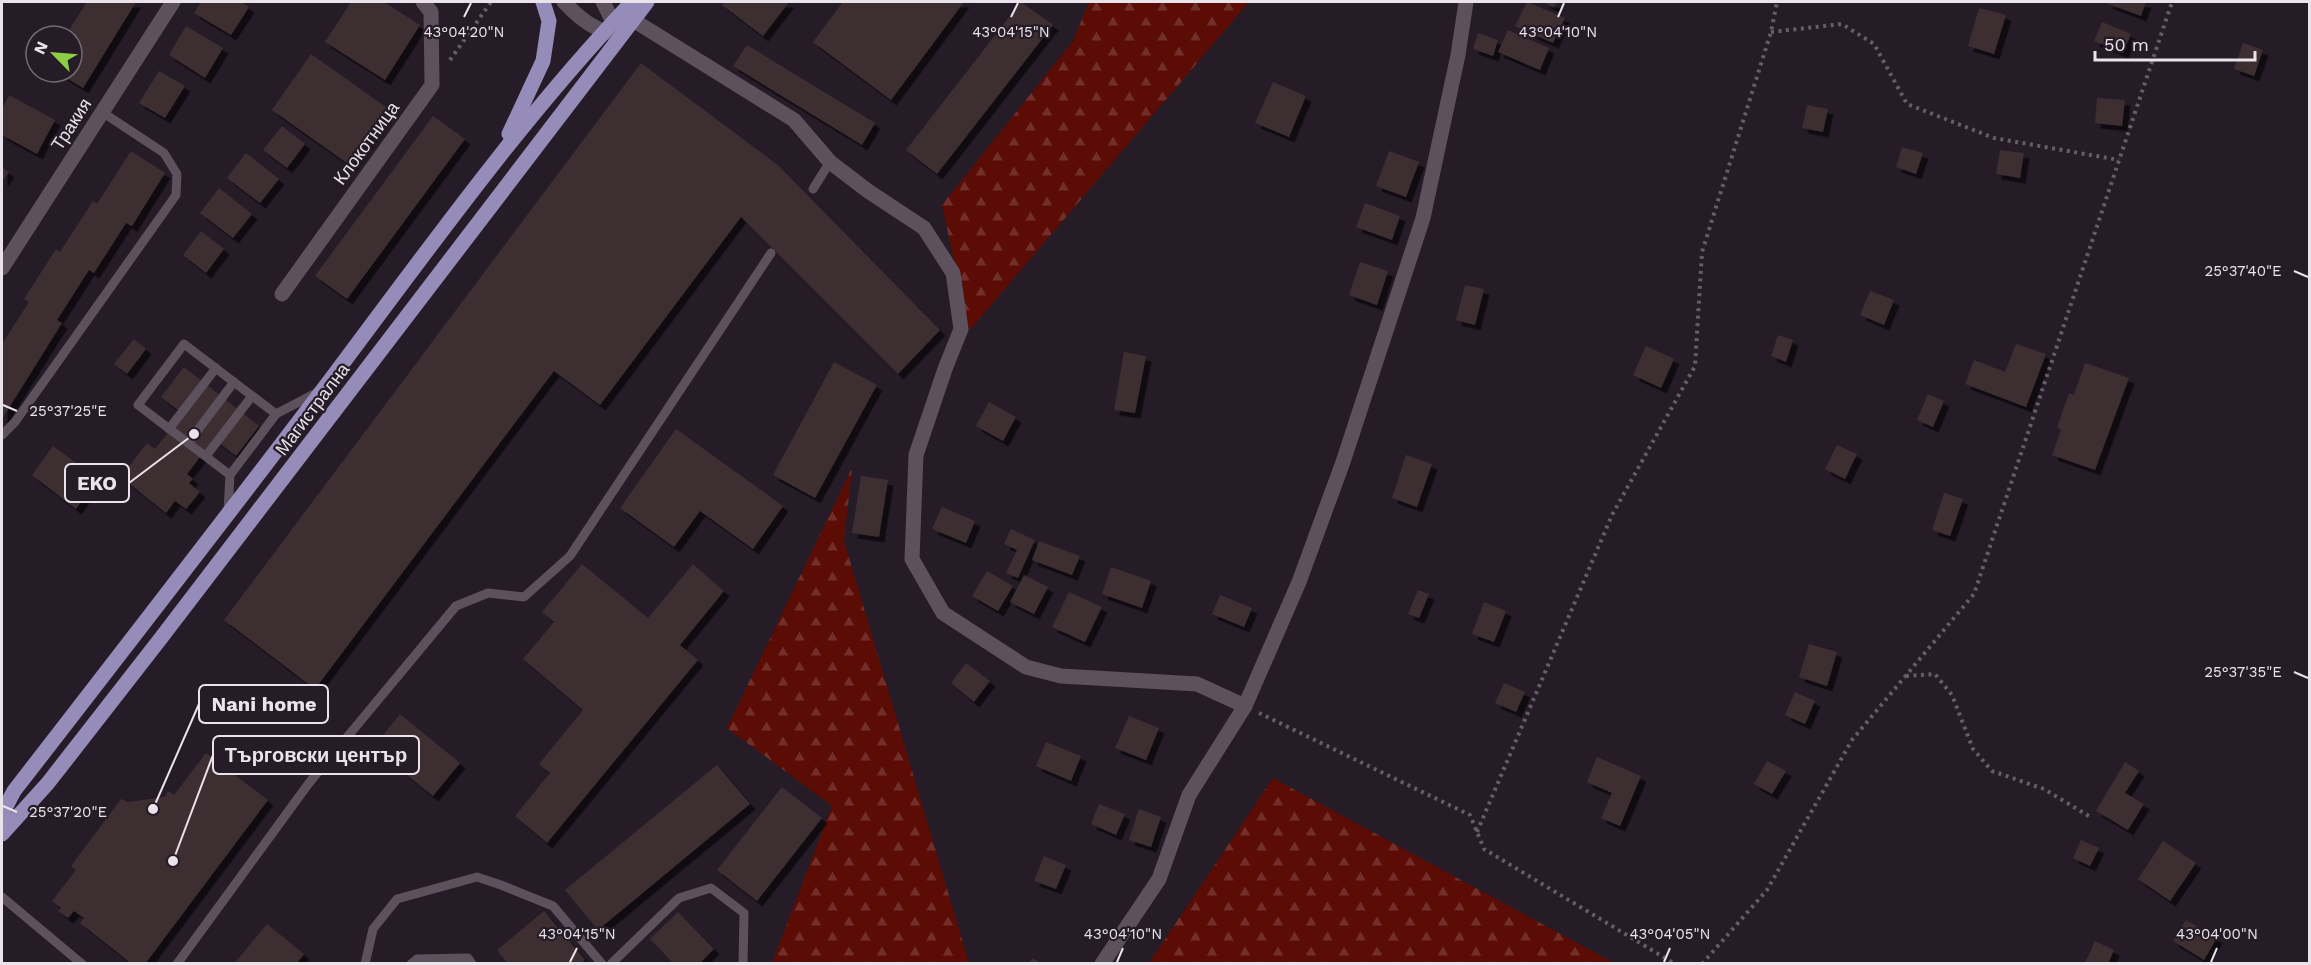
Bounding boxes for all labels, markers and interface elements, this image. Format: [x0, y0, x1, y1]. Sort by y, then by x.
text: 43°04'20"N [423, 23, 505, 41]
text: 43°04'15"N [972, 23, 1050, 41]
text: 43°04'10"N [1519, 23, 1597, 41]
north arrow [24, 24, 84, 84]
scale bar [2095, 24, 2256, 62]
text: 50 m [2104, 34, 2149, 55]
text: N [30, 38, 52, 57]
street label: Тракия [46, 94, 96, 154]
street label: Клокотница [329, 97, 404, 189]
text: 25°37'40"E [2204, 262, 2282, 280]
street label: Магистрална [271, 358, 354, 459]
text: 25°37'25"E [29, 402, 107, 420]
callout: EKO [65, 464, 129, 502]
text: EKO [77, 471, 117, 495]
text: 25°37'35"E [2204, 663, 2282, 681]
callout: Nani home [199, 685, 328, 723]
text: Nani home [211, 692, 317, 716]
callout: Търговски център [213, 736, 419, 774]
text: Търговски център [225, 743, 407, 767]
text: 25°37'20"E [29, 803, 107, 821]
text: 43°04'15"N [538, 925, 616, 943]
text: 43°04'10"N [1084, 925, 1162, 943]
text: 43°04'05"N [1629, 925, 1711, 943]
text: 43°04'00"N [2176, 925, 2258, 943]

